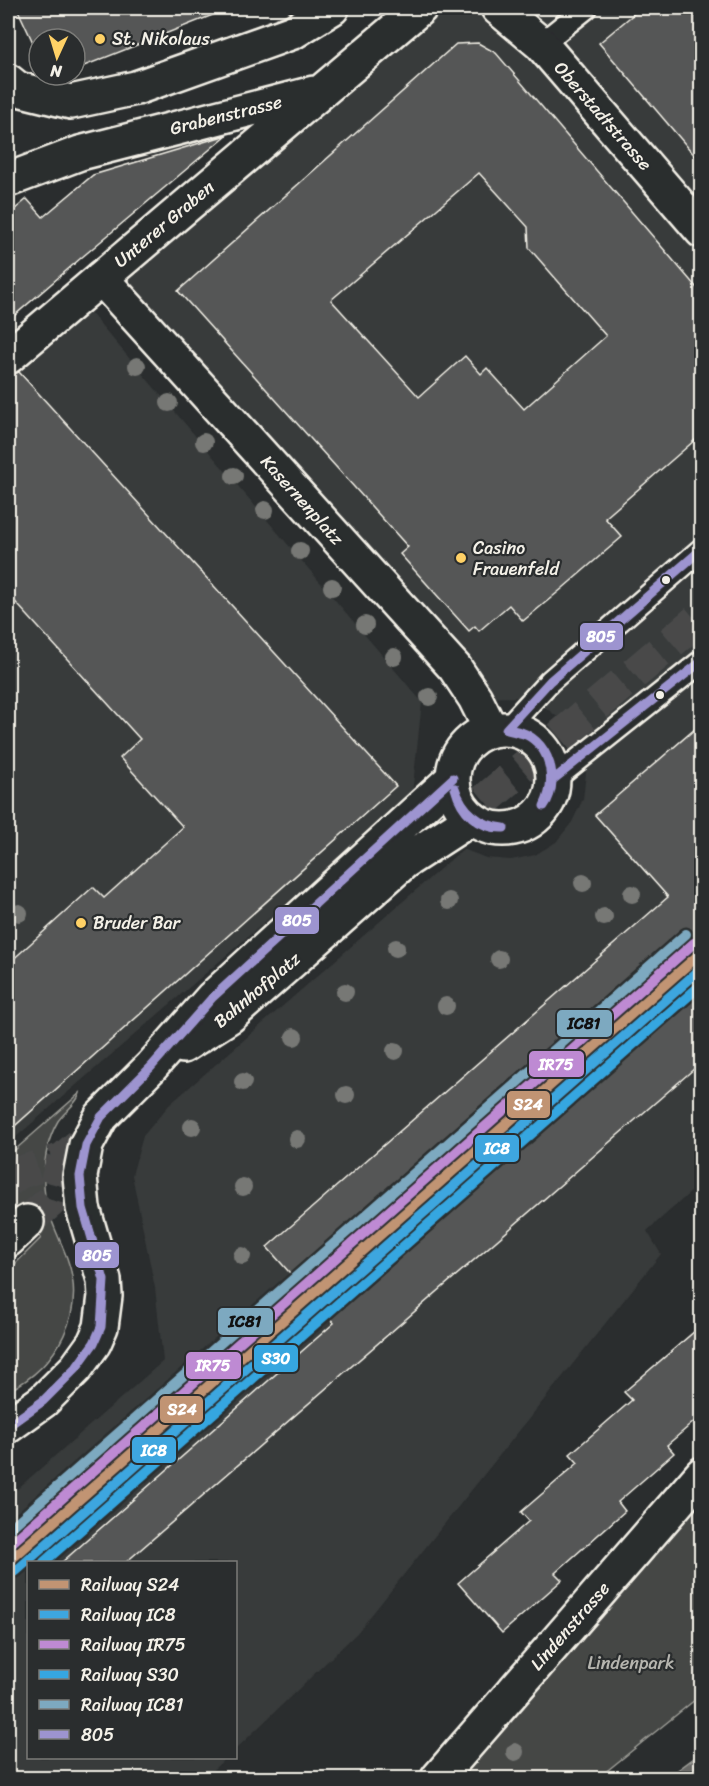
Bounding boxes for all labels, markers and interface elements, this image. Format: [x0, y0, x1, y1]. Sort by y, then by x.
place label: St. Nikolaus [112, 23, 210, 55]
north arrow [27, 27, 87, 87]
marker: St. Nikolaus [93, 32, 107, 46]
street label: Oberstadtstrasse [546, 54, 660, 178]
text: N [49, 57, 64, 86]
street label: Grabenstrasse [167, 86, 285, 144]
street label: Unterer Graben [106, 172, 222, 276]
street label: Kasernenplatz [252, 447, 352, 553]
place label: Casino Frauenfeld [473, 532, 560, 585]
marker: Casino Frauenfeld [454, 551, 468, 565]
unlabelled marker [660, 574, 672, 586]
line badge: 805 [579, 622, 624, 651]
text: 805 [585, 622, 616, 651]
unlabelled marker [654, 689, 666, 701]
line badge: 805 [274, 906, 320, 935]
text: 805 [281, 906, 312, 935]
place label: Bruder Bar [93, 907, 182, 939]
marker: Bruder Bar [74, 916, 88, 930]
street label: Bahnhofplatz [206, 943, 308, 1036]
line badge: IC81 [556, 1009, 613, 1038]
text: IC81 [567, 1009, 601, 1038]
line badge: IR75 [528, 1050, 585, 1078]
text: IR75 [538, 1050, 574, 1079]
line badge: S24 [506, 1090, 551, 1119]
text: S24 [512, 1090, 543, 1119]
line badge: IC8 [474, 1134, 520, 1163]
text: IC8 [483, 1134, 510, 1163]
line badge: 805 [74, 1241, 120, 1269]
text: 805 [81, 1241, 112, 1270]
line badge: IC81 [217, 1307, 274, 1336]
text: IC81 [228, 1307, 262, 1336]
line badge: S30 [253, 1344, 299, 1373]
text: S30 [261, 1344, 290, 1373]
line badge: IR75 [185, 1351, 242, 1380]
text: IR75 [195, 1351, 231, 1380]
line badge: S24 [159, 1395, 204, 1424]
text: S24 [166, 1395, 197, 1424]
line badge: IC8 [131, 1436, 177, 1464]
text: IC8 [140, 1436, 167, 1465]
legend [27, 1561, 237, 1759]
text: Railway S24 [81, 1569, 179, 1601]
street label: Lindenstrasse [522, 1574, 618, 1678]
text: Railway IC8 [81, 1599, 176, 1631]
text: Railway IR75 [81, 1629, 186, 1661]
park label: Lindenpark [588, 1647, 674, 1679]
text: Railway S30 [81, 1659, 179, 1691]
text: Railway IC81 [81, 1689, 184, 1721]
text: 805 [81, 1719, 114, 1751]

